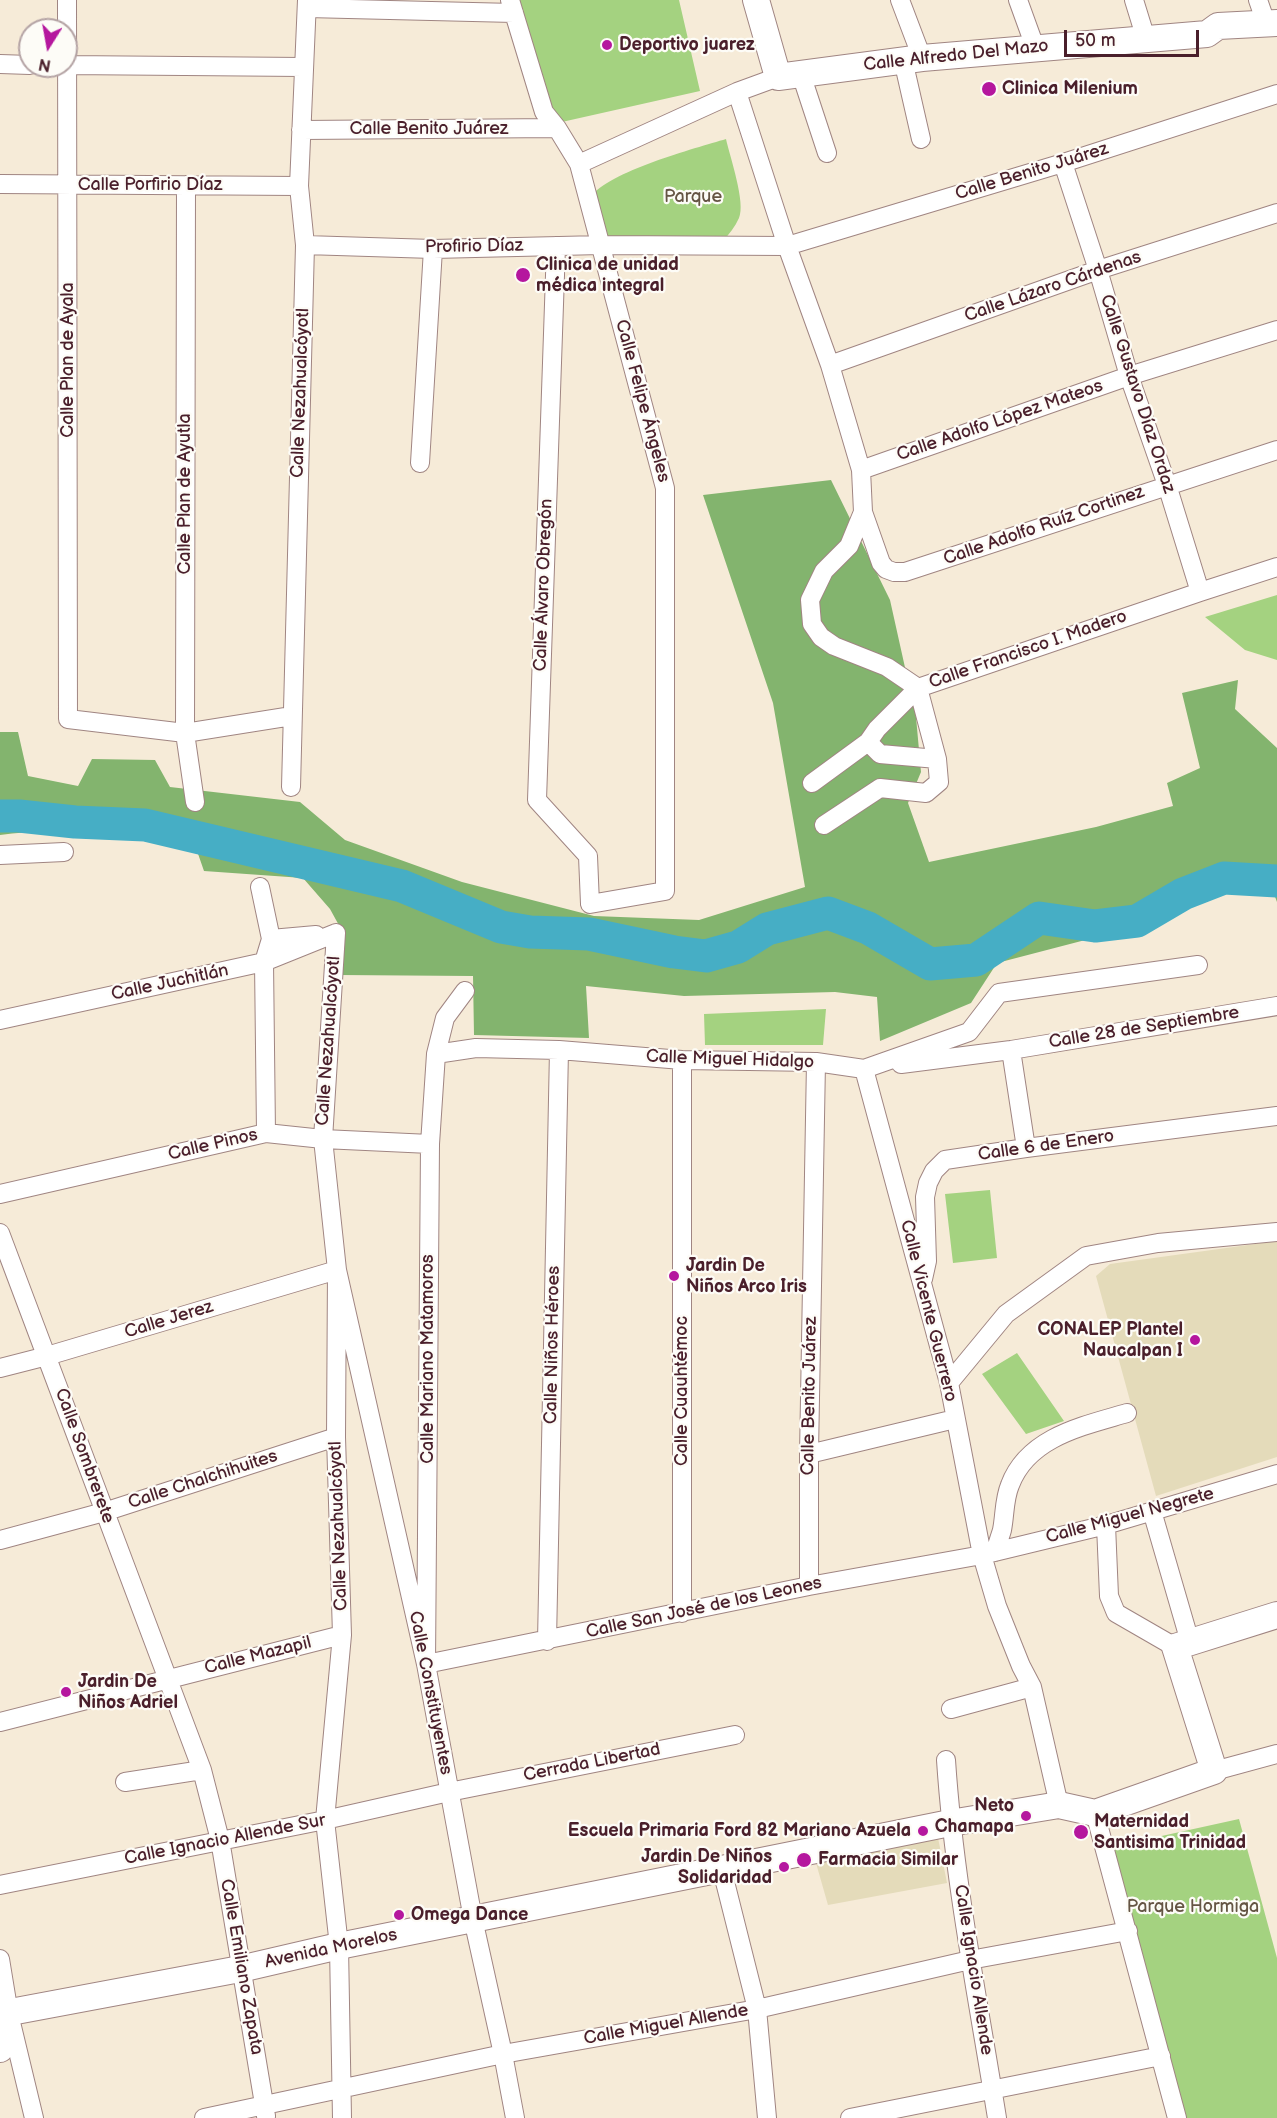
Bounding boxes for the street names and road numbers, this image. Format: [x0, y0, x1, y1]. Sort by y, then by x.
street label: Calle Alfredo Del Mazo [862, 36, 1050, 76]
street label: Calle Benito Juárez [350, 118, 508, 140]
street label: Calle Benito Juárez [953, 138, 1111, 206]
street label: Calle Porfirio Díaz [78, 174, 222, 196]
street label: Profirio Díaz [425, 235, 523, 259]
street label: Calle Lázaro Cárdenas [962, 247, 1144, 327]
street label: Calle Plan de Ayala [57, 282, 79, 438]
street label: Calle Gustavo Díaz Ordaz [1095, 292, 1179, 496]
street label: Calle Nezahualcóyotl [287, 308, 315, 478]
street label: Calle Felipe Ángeles [610, 317, 674, 485]
street label: Calle Adolfo López Mateos [894, 376, 1106, 466]
street label: Calle Plan de Ayutla [174, 413, 196, 575]
street label: Calle Adolfo Ruíz Cortinez [941, 481, 1147, 571]
street label: Calle Álvaro Obregón [530, 498, 558, 672]
street label: Calle Francisco I. Madero [926, 606, 1130, 694]
street label: Calle Nezahualcóyotl [312, 955, 346, 1127]
street label: Calle Juchitlán [109, 960, 231, 1006]
street label: Calle 28 de Septiembre [1047, 1002, 1241, 1054]
street label: Calle Miguel Hidalgo [645, 1046, 815, 1074]
street label: Calle Pinos [166, 1124, 260, 1166]
street label: Calle 6 de Enero [977, 1126, 1115, 1166]
street label: Calle Vicente Guerrero [895, 1218, 961, 1404]
street label: Calle Mariano Matamoros [417, 1254, 439, 1464]
street label: Calle Niños Héroes [541, 1266, 565, 1424]
street label: Calle Jerez [122, 1296, 216, 1344]
street label: Calle Cuauhtémoc [671, 1316, 693, 1466]
street label: Calle Benito Juárez [798, 1316, 822, 1476]
street label: Calle Sombrerete [50, 1386, 118, 1526]
street label: Calle Nezahualcóyotl [325, 1441, 353, 1611]
street label: Calle Chalchihuites [126, 1446, 280, 1514]
street label: Calle Miguel Negrete [1044, 1483, 1216, 1549]
street label: Calle San José de los Leones [584, 1572, 824, 1644]
street label: Calle Constituyentes [404, 1609, 456, 1777]
street label: Calle Mazapil [202, 1632, 314, 1680]
street label: Cerrada Libertad [522, 1739, 662, 1787]
street label: Calle Ignacio Allende Sur [123, 1810, 327, 1870]
street label: Calle Emiliano Zapata [215, 1877, 267, 2057]
street label: Calle Ignacio Allende [949, 1883, 997, 2057]
street label: Avenida Morelos [263, 1924, 399, 1974]
street label: Calle Miguel Allende [582, 2000, 750, 2050]

